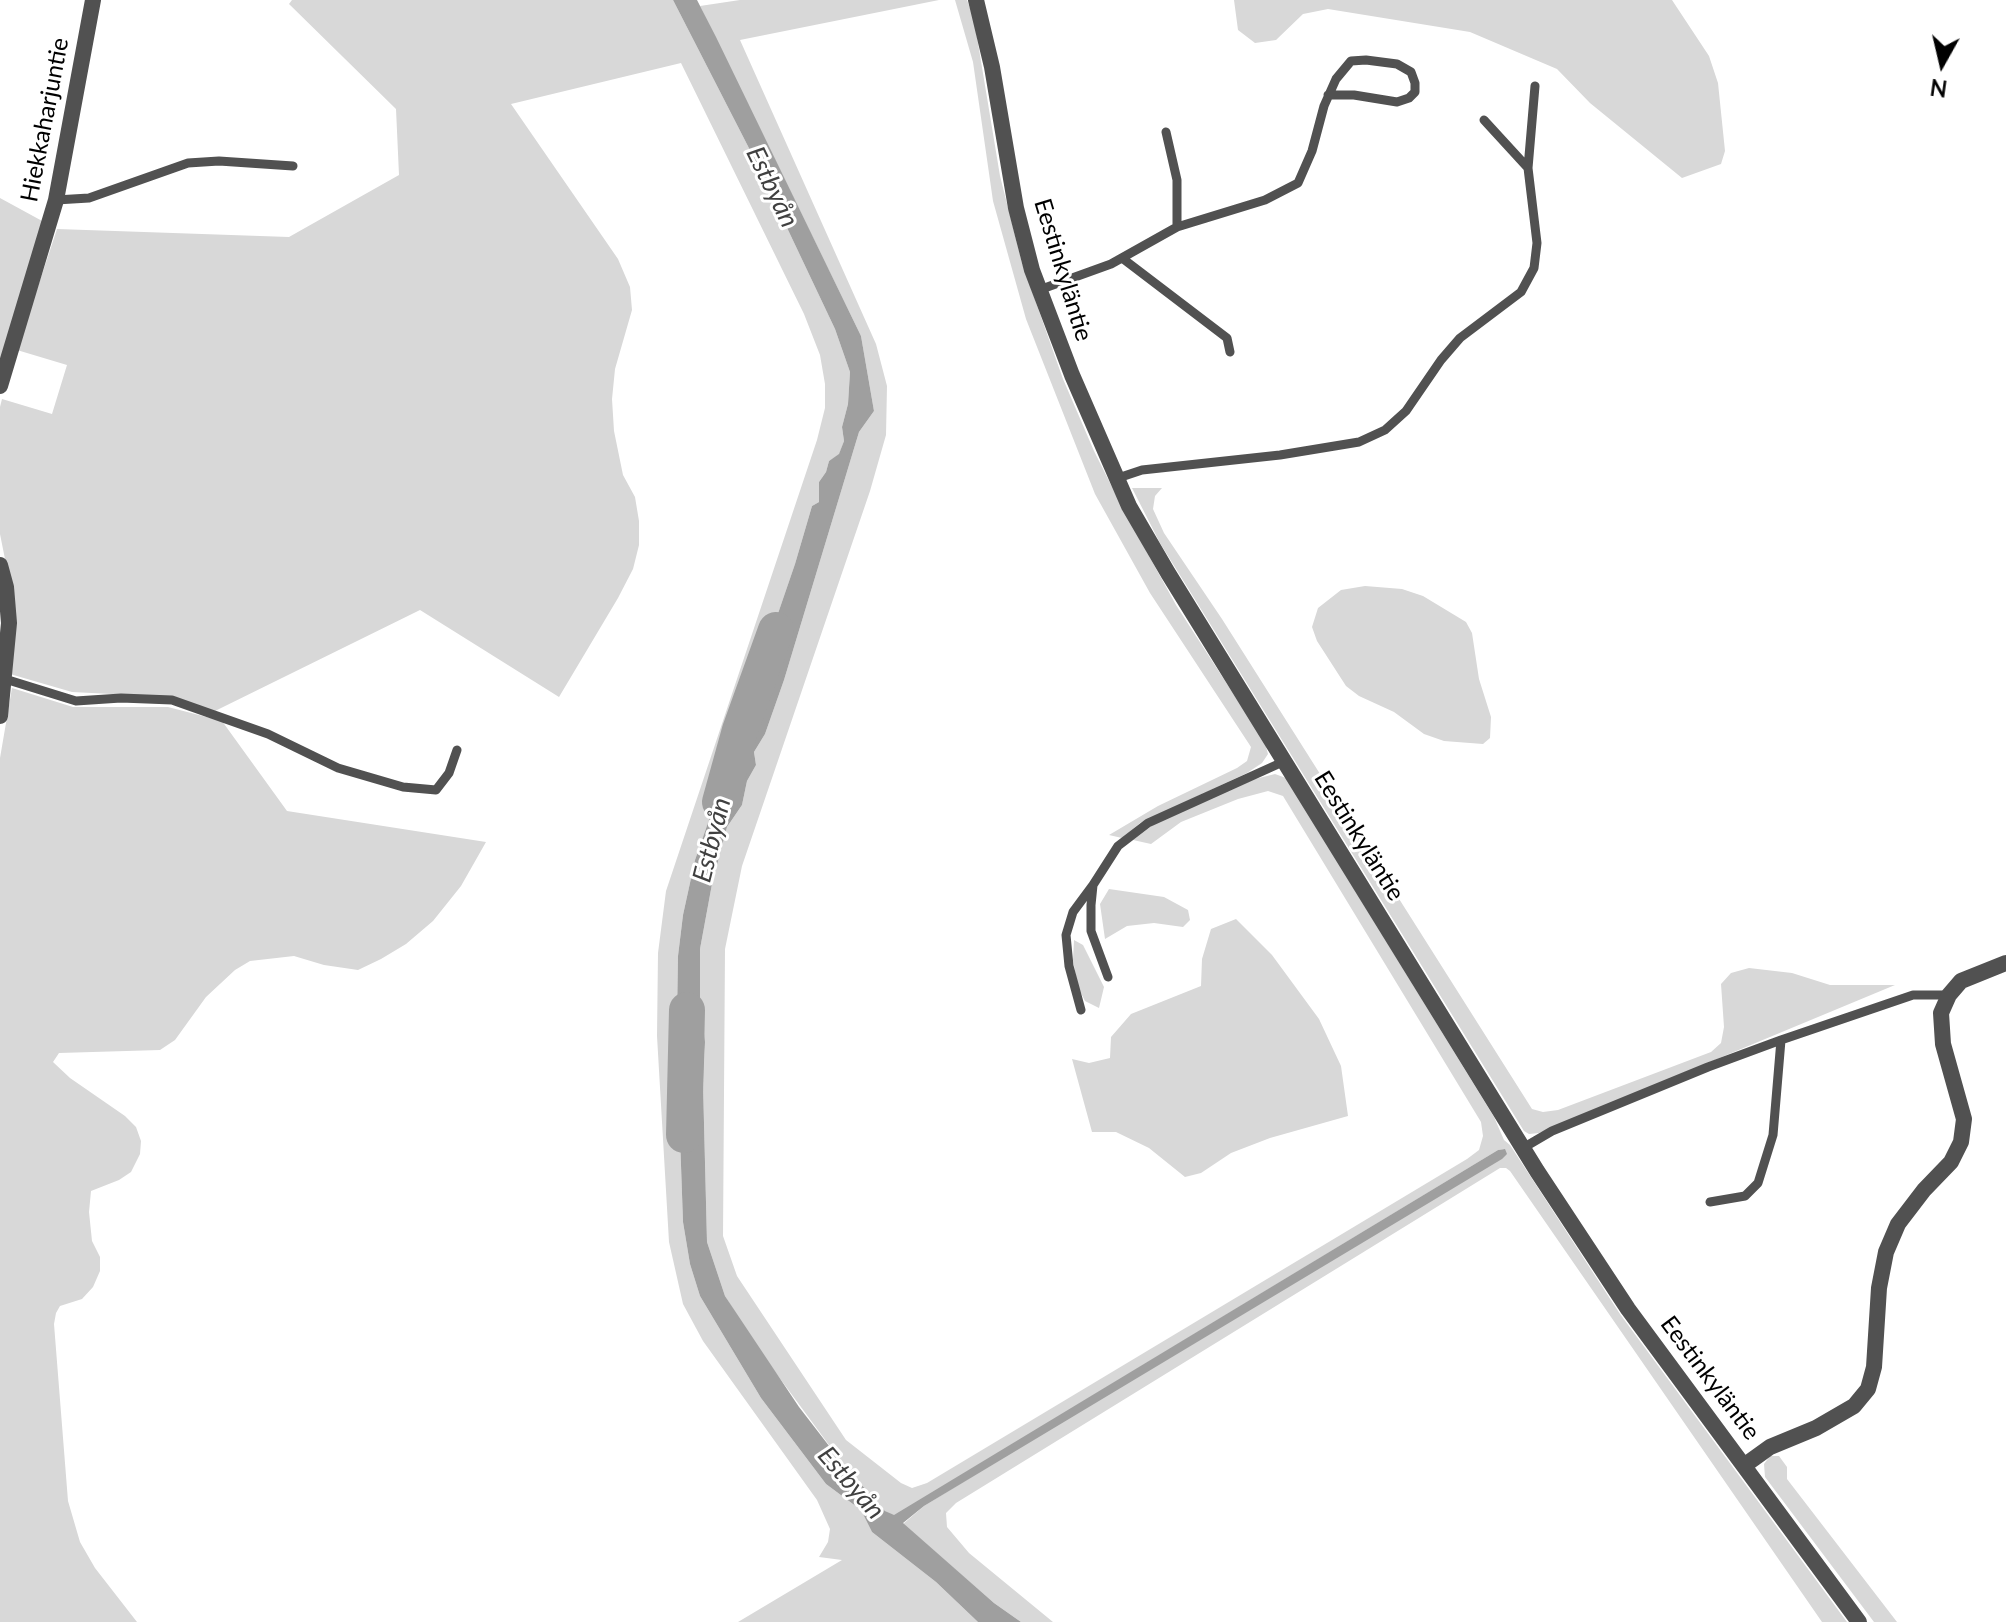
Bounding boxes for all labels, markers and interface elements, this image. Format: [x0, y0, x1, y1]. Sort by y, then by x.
north arrow [1902, 24, 1982, 104]
street label: Hiekkaharjuntie [15, 35, 75, 205]
text: N [1928, 74, 1949, 103]
water label: Estbyån [739, 142, 805, 232]
street label: Eestinkyläntie [1028, 195, 1098, 345]
street label: Eestinkyläntie [1308, 766, 1410, 906]
water label: Estbyån [686, 795, 738, 885]
street label: Eestinkyläntie [1654, 1310, 1766, 1446]
water label: Estbyån [811, 1440, 891, 1526]

